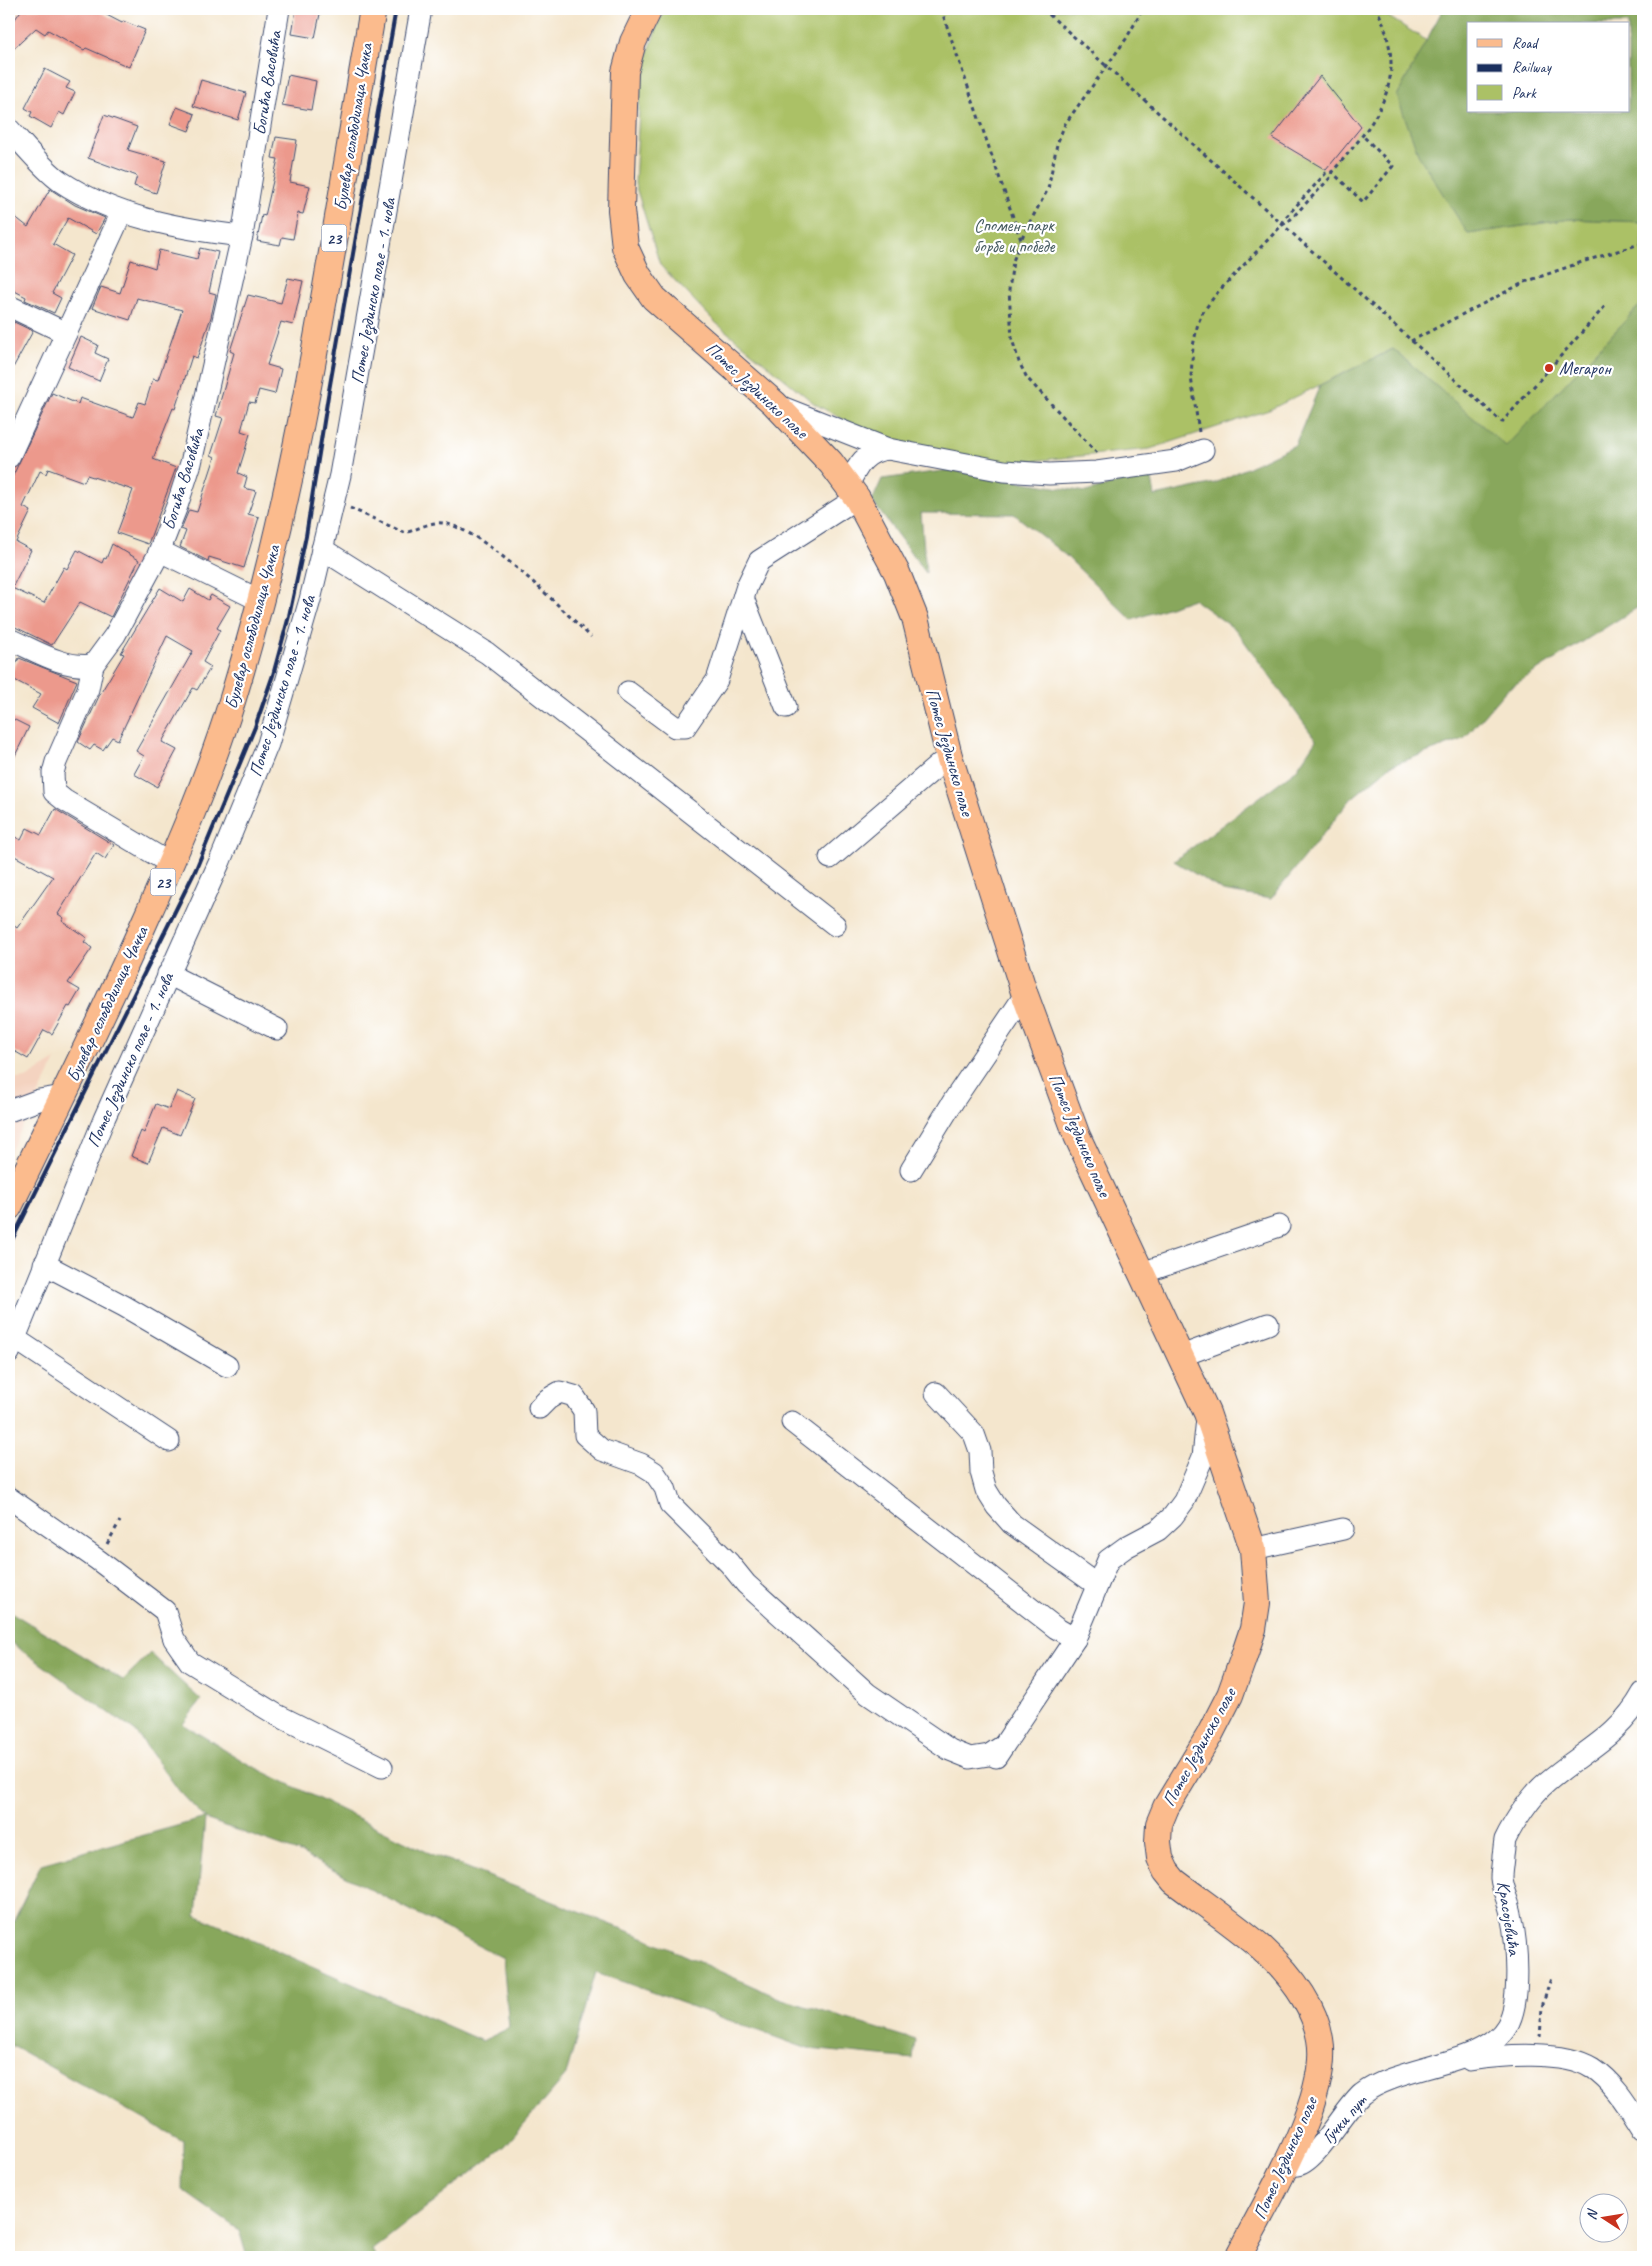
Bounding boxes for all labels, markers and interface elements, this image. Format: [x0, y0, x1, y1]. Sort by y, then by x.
legend [1467, 22, 1630, 112]
street label: Богића Васовића [248, 28, 286, 137]
text: Road [1512, 34, 1539, 53]
street label: Булевар ослободилаца Чачка [329, 40, 377, 212]
text: Railway [1512, 58, 1553, 77]
text: Park [1512, 84, 1537, 103]
street label: Потес Јездинско поље - 1. нова [346, 195, 401, 386]
park label: Спомен-парк борбе и победе [974, 214, 1056, 257]
road number: 23 [322, 224, 346, 252]
street label: Потес Јездинско поље [701, 337, 813, 444]
place label: Мегарон [1559, 357, 1612, 379]
marker: Мегарон [1543, 362, 1555, 374]
street label: Богића Васовића [157, 424, 209, 532]
street label: Булевар ослободилаца Чачка [220, 541, 285, 711]
street label: Потес Јездинско поље - 1. нова [244, 591, 322, 780]
street label: Потес Јездинско поље [920, 686, 979, 820]
road number: 23 [150, 869, 176, 896]
street label: Булевар ослободилаца Чачка [61, 921, 153, 1085]
street label: Потес Јездинско поље - 1. нова [82, 968, 180, 1151]
street label: Потес Јездинско поље [1043, 1070, 1116, 1201]
street label: Потес Јездинско поље [1157, 1683, 1242, 1810]
street label: Красојевића [1492, 1879, 1526, 1958]
street label: Гучки пут [1317, 2089, 1372, 2148]
street label: Потес Јездинско поље [1248, 2092, 1323, 2223]
north arrow [1580, 2194, 1630, 2244]
text: N [1583, 2207, 1601, 2221]

